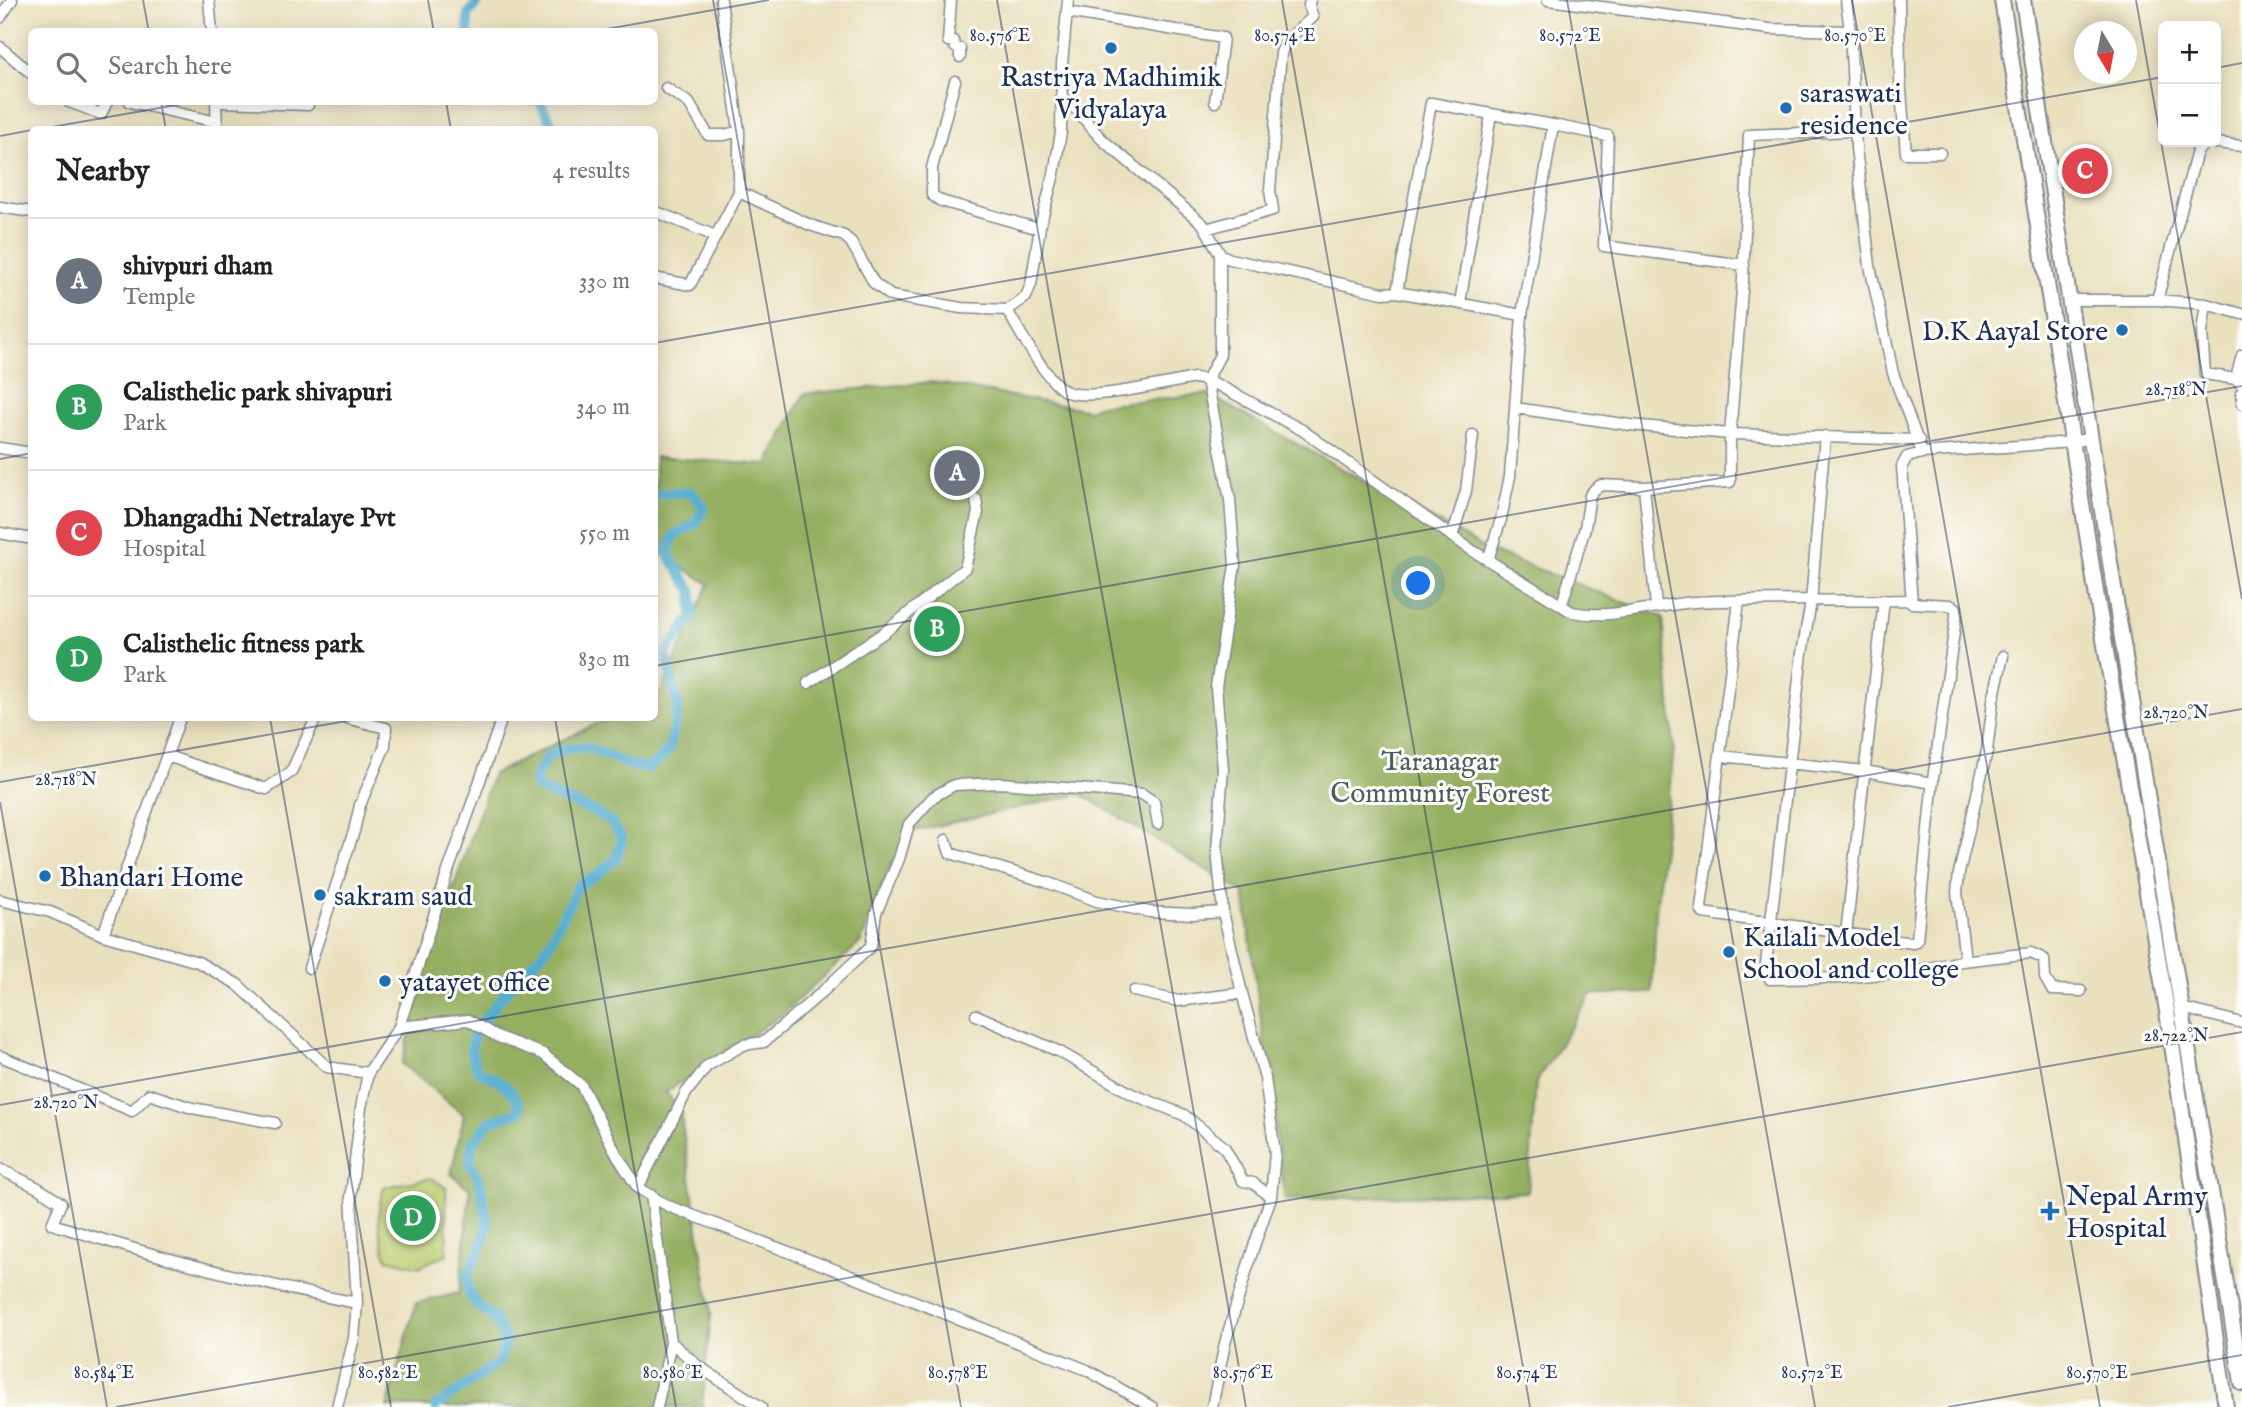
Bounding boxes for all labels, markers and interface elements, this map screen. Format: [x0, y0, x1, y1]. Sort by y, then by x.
north arrow [2074, 21, 2137, 84]
map controls [2158, 21, 2221, 147]
button: + [2158, 21, 2221, 84]
text: 80.576°E [970, 25, 1030, 48]
text: 80.574°E [1254, 25, 1316, 48]
text: 80.572°E [1539, 25, 1601, 48]
text: 80.570°E [1824, 25, 1886, 48]
search box [28, 28, 658, 105]
marker: Rastriya Madhimik Vidyalaya [1103, 40, 1119, 56]
icon: search [52, 48, 90, 86]
text: Search here [108, 50, 232, 83]
place label: Rastriya Madhimik Vidyalaya [1000, 61, 1223, 128]
place label: saraswati residence [1800, 77, 1908, 144]
button: − [2158, 84, 2221, 147]
marker: saraswati residence [1778, 100, 1794, 116]
pin: C [2062, 145, 2108, 197]
text: Nearby [56, 153, 149, 191]
text: 4 results [552, 157, 630, 186]
text: shivpuri dham [123, 250, 273, 283]
text: A [71, 267, 87, 296]
text: 330 m [579, 267, 630, 296]
text: Temple [123, 283, 195, 312]
place label: D.K Aayal Store [1922, 315, 2108, 350]
marker: D.K Aayal Store [2114, 322, 2130, 338]
text: Calisthelic park shivapuri [123, 376, 392, 409]
text: 28.718°N [2145, 379, 2207, 402]
text: B [71, 393, 87, 422]
text: 340 m [576, 393, 630, 422]
text: Park [123, 409, 167, 438]
pin: A [934, 447, 980, 499]
text: Dhangadhi Netralaye Pvt [123, 502, 396, 535]
text: C [71, 519, 87, 548]
text: 550 m [579, 519, 630, 548]
text: Hospital [123, 535, 205, 564]
your location [1401, 566, 1435, 600]
pin: B [914, 603, 960, 655]
text: Calisthelic fitness park [123, 628, 364, 661]
text: D [70, 645, 88, 674]
text: 830 m [578, 645, 630, 674]
text: Park [123, 661, 167, 690]
text: 28.720°N [2143, 702, 2209, 725]
park label: Taranagar Community Forest [1330, 745, 1550, 812]
text: 28.718°N [35, 769, 97, 792]
place label: Bhandari Home [59, 861, 244, 896]
marker: Bhandari Home [37, 868, 53, 884]
place label: sakram saud [334, 880, 473, 915]
marker: sakram saud [312, 887, 328, 903]
place label: Kailali Model School and college [1743, 921, 1959, 988]
marker: Kailali Model School and college [1721, 944, 1737, 960]
place label: yatayet office [398, 966, 550, 1001]
marker: yatayet office [377, 973, 393, 989]
text: 28.722°N [2143, 1025, 2209, 1048]
text: 28.720°N [33, 1092, 99, 1115]
place label: Nepal Army Hospital [2066, 1180, 2208, 1247]
pin: D [390, 1192, 436, 1244]
marker: Nepal Army Hospital [2040, 1201, 2060, 1221]
text: 80.584°E [74, 1362, 134, 1385]
text: 80.582°E [358, 1362, 418, 1385]
text: 80.580°E [643, 1362, 703, 1385]
text: 80.578°E [928, 1362, 988, 1385]
text: 80.576°E [1213, 1362, 1273, 1385]
text: 80.574°E [1496, 1362, 1558, 1385]
text: 80.572°E [1781, 1362, 1843, 1385]
text: 80.570°E [2066, 1362, 2128, 1385]

